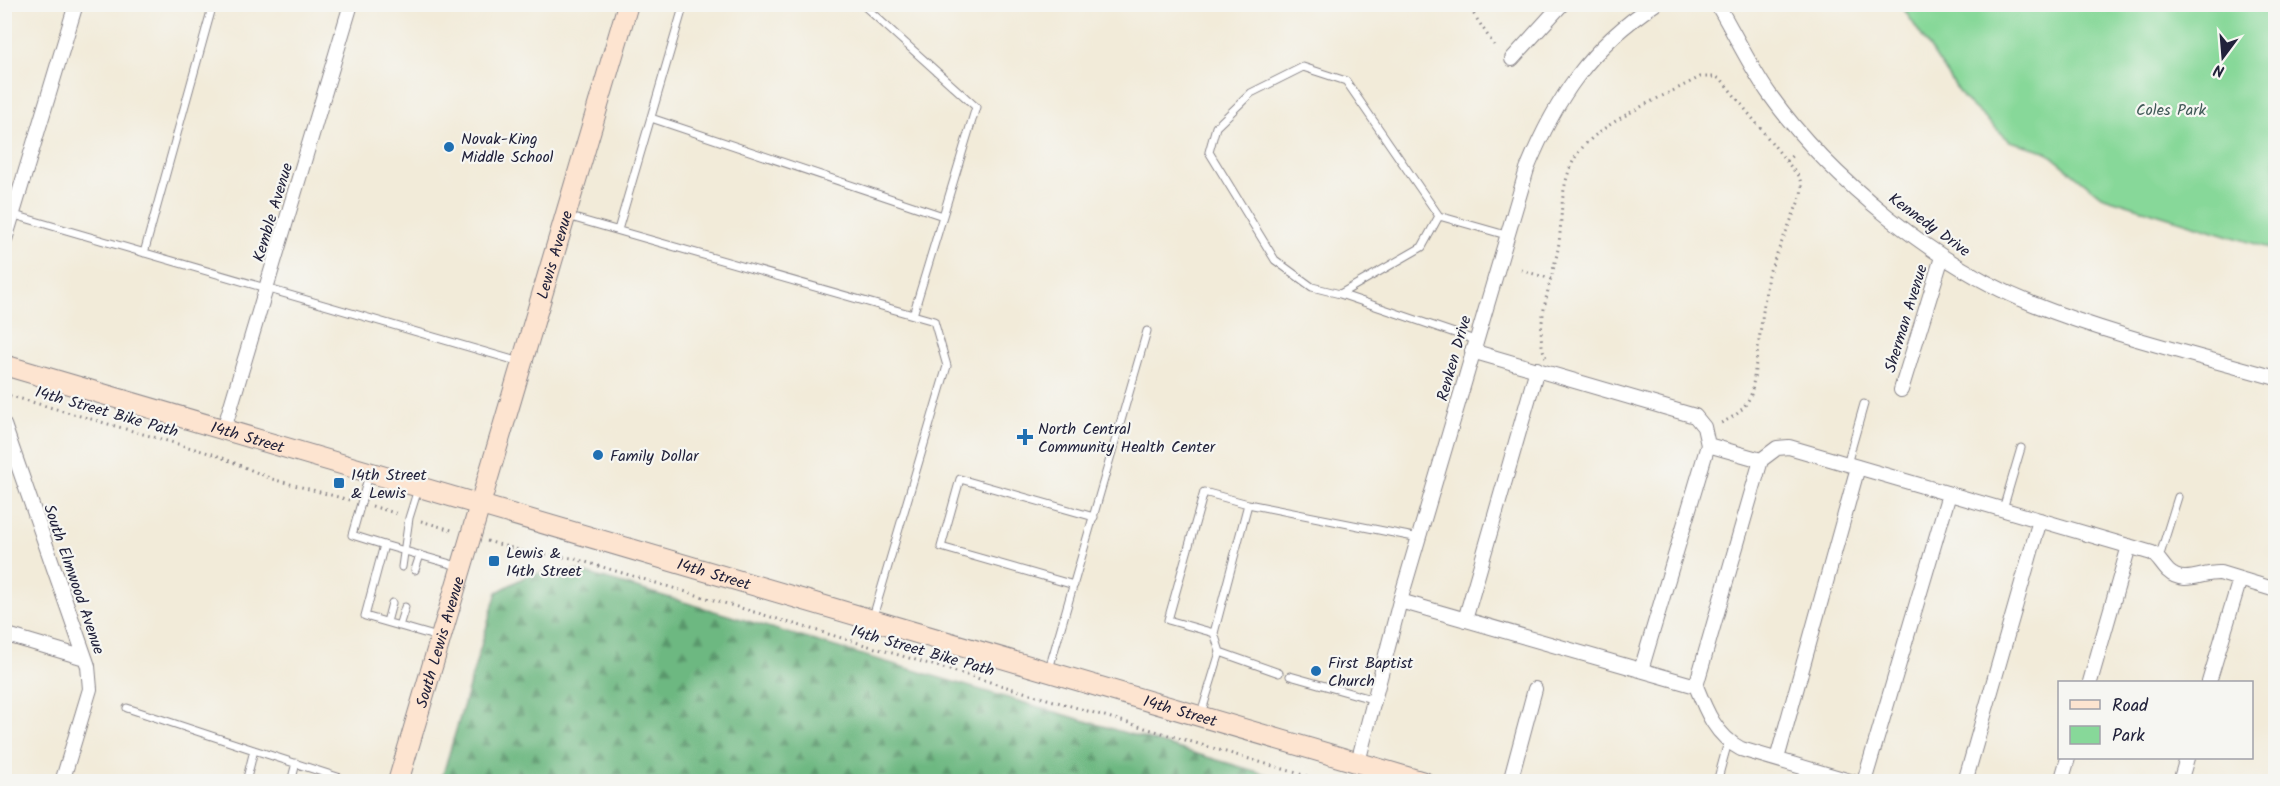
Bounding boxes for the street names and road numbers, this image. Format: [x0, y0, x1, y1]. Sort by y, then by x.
street label: Kemble Avenue [247, 160, 300, 265]
street label: Kennedy Drive [1883, 187, 1975, 264]
street label: Lewis Avenue [530, 208, 580, 302]
street label: Sherman Avenue [1878, 261, 1935, 376]
street label: Renken Drive [1430, 313, 1479, 404]
street label: 14th Street Bike Path [32, 380, 181, 445]
street label: 14th Street [207, 415, 288, 461]
street label: South Elmwood Avenue [36, 501, 111, 658]
street label: 14th Street [674, 552, 754, 598]
street label: South Lewis Avenue [410, 574, 472, 711]
street label: 14th Street Bike Path [848, 619, 997, 684]
street label: 14th Street [1140, 689, 1220, 735]

